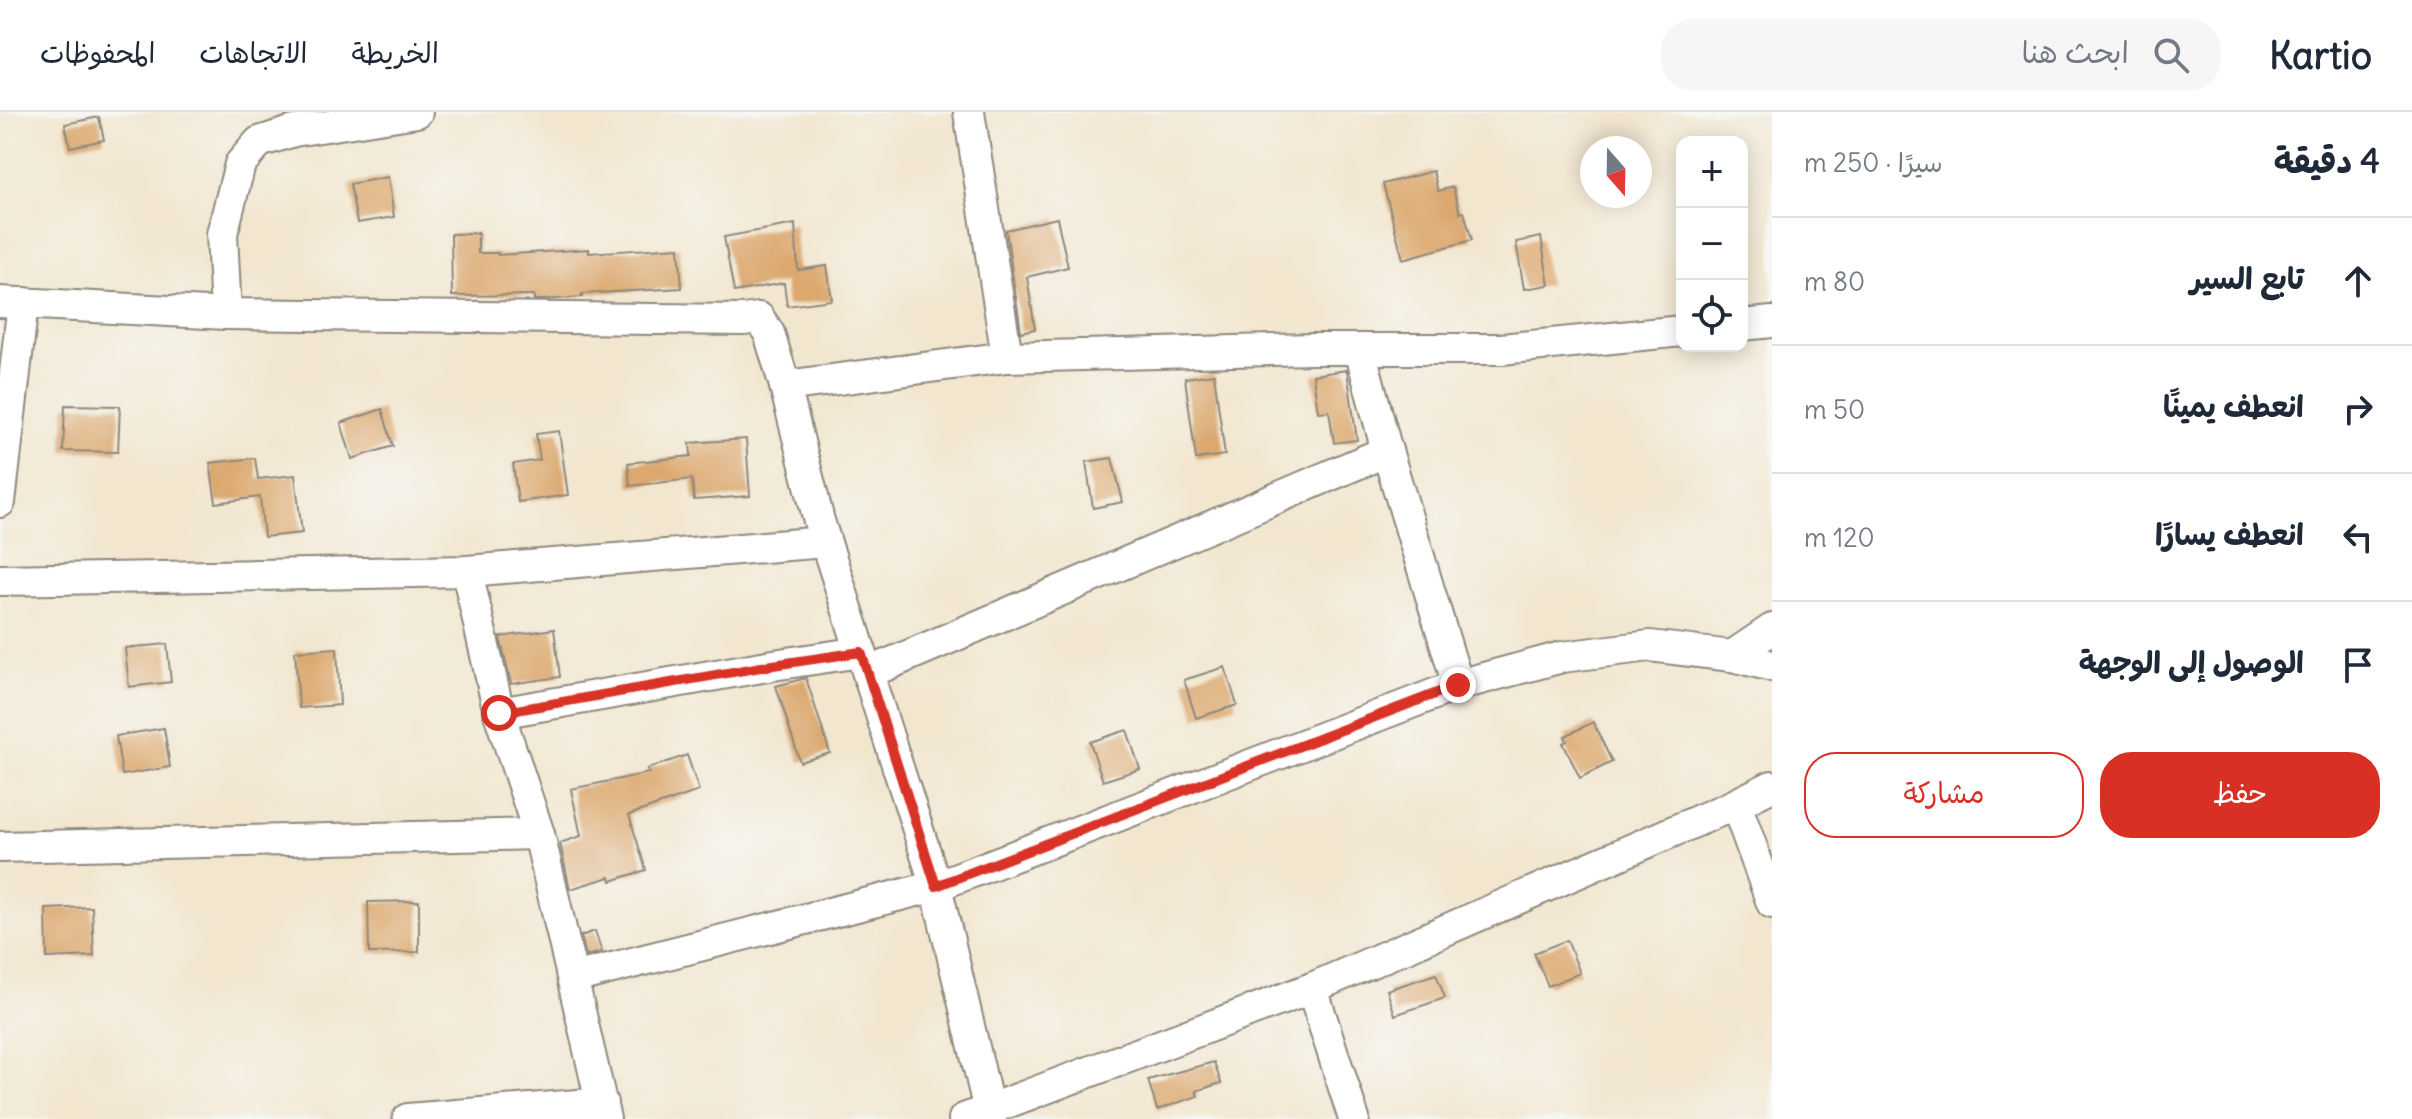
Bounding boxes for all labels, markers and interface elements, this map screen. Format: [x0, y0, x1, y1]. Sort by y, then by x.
search box [1661, 19, 2221, 91]
text: Kartio [2269, 32, 2372, 79]
text: ابحث هنا [2021, 33, 2129, 71]
icon: search [2149, 33, 2193, 77]
text: المحفوظات [40, 35, 155, 71]
text: الاتجاهات [199, 35, 307, 71]
text: الخريطة [351, 35, 439, 71]
north arrow [1580, 136, 1652, 208]
map controls [1676, 136, 1748, 352]
button: + [1676, 136, 1748, 208]
text: 4 دقيقة [2274, 139, 2380, 182]
text: سيرًا · 250 m [1804, 146, 1943, 179]
button: − [1676, 208, 1748, 280]
text: تابع السير [2190, 259, 2304, 297]
icon: ahead [2336, 259, 2380, 303]
text: 80 m [1804, 265, 1865, 298]
button: locate [1676, 280, 1748, 352]
text: انعطف يمينًا [2163, 387, 2304, 425]
icon: right [2336, 387, 2380, 431]
text: 50 m [1804, 393, 1865, 426]
text: انعطف يسارًا [2155, 515, 2304, 553]
icon: left [2336, 515, 2380, 559]
text: 120 m [1804, 521, 1875, 554]
text: الوصول إلى الوجهة [2079, 643, 2304, 681]
icon: arrive [2336, 643, 2380, 687]
route end [1440, 667, 1476, 703]
route start [481, 695, 517, 731]
button: مشاركة [1804, 752, 2084, 838]
button: حفظ [2100, 752, 2380, 838]

